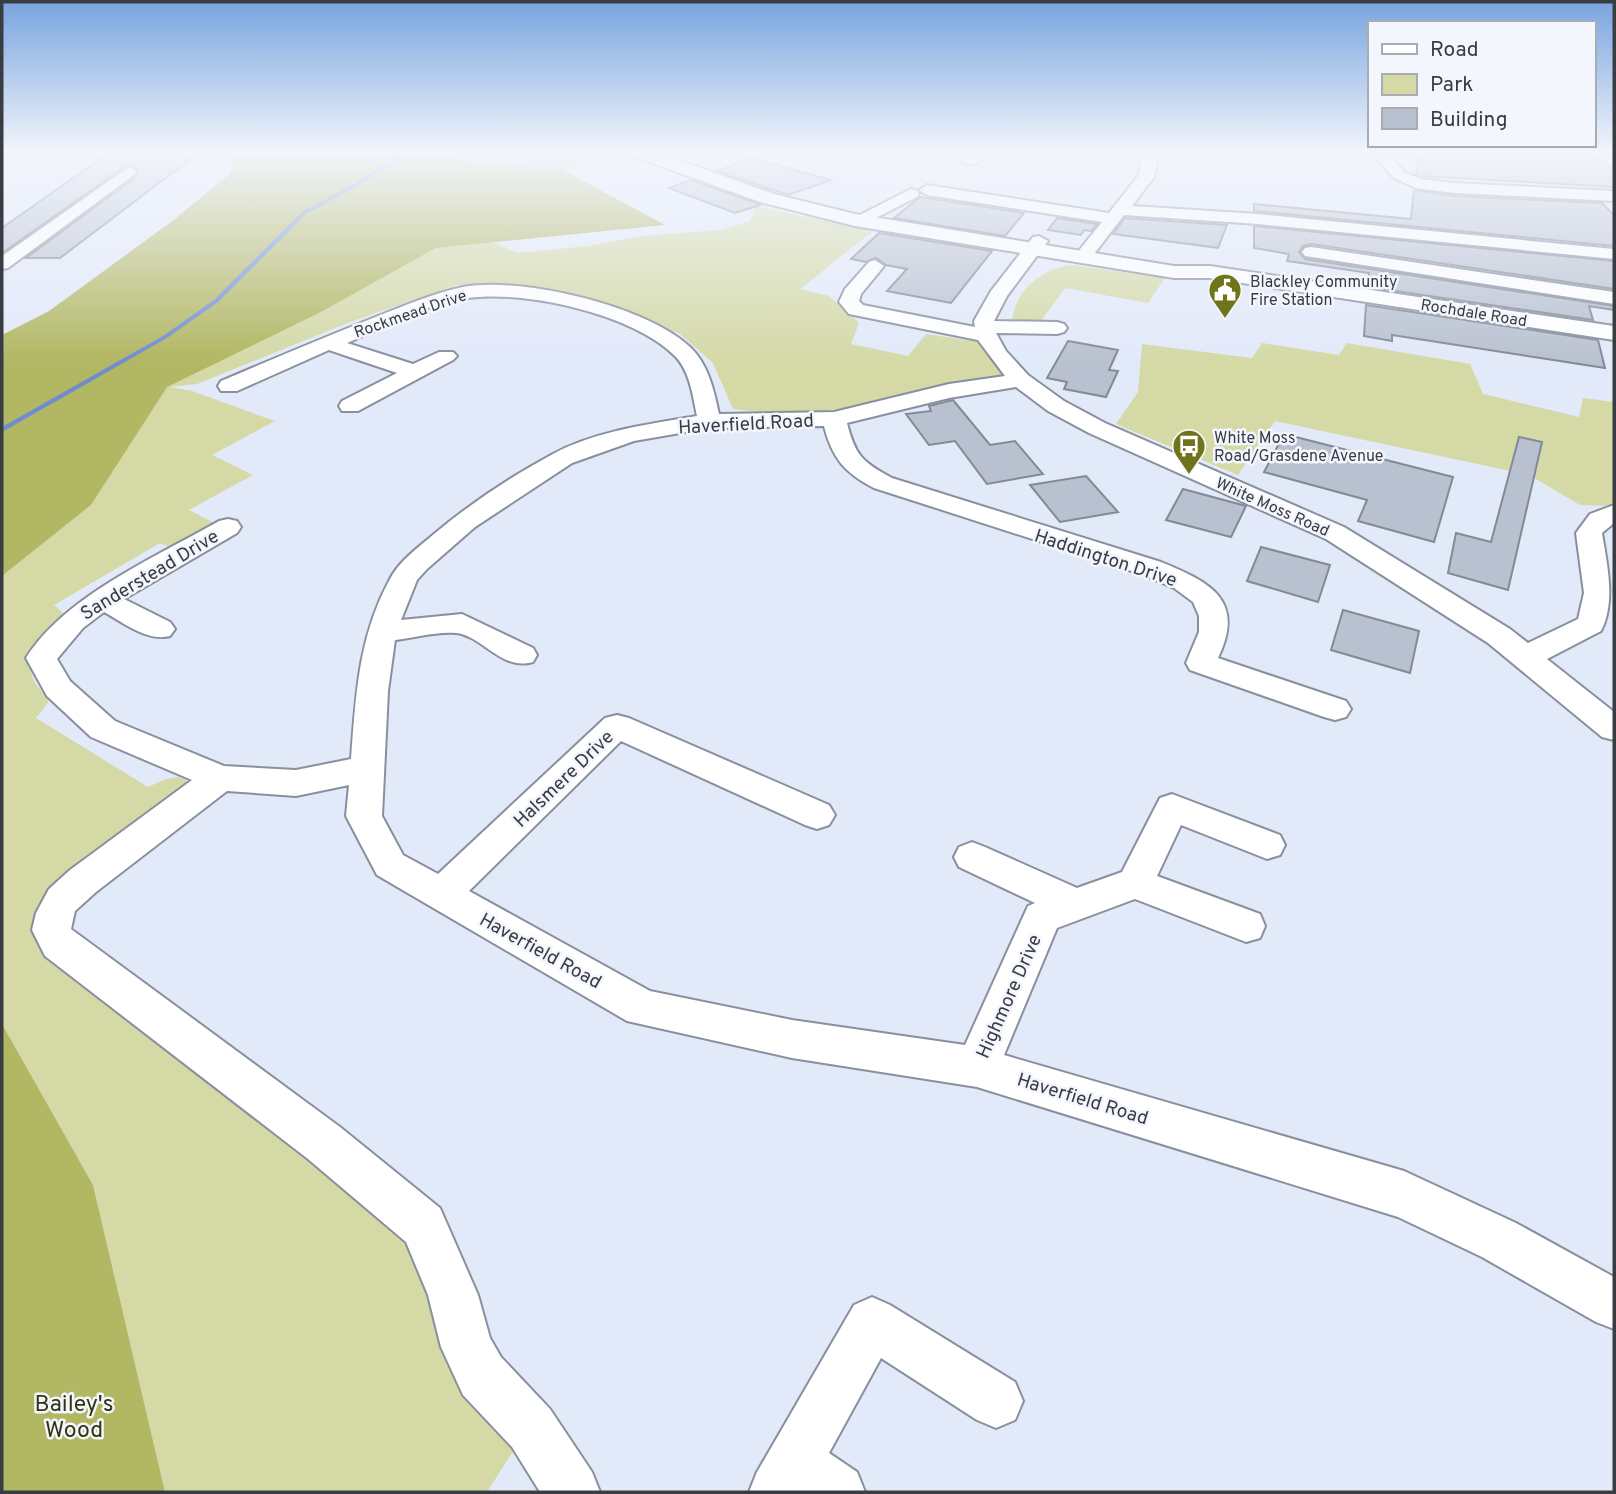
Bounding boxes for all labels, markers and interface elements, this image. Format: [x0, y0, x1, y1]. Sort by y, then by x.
legend [1368, 21, 1595, 147]
text: Road [1430, 37, 1479, 64]
text: Park [1430, 72, 1473, 99]
text: Building [1430, 107, 1508, 134]
public building icon: Blackley Community Fire Station [1206, 271, 1244, 320]
place label: Blackley Community Fire Station [1250, 273, 1398, 311]
street label: Rockmead Drive [352, 286, 470, 344]
street label: Rochdale Road [1419, 296, 1528, 332]
street label: Haverfield Road [678, 409, 815, 441]
bus stop icon: White Moss Road/Grasdene Avenue [1170, 427, 1208, 476]
place label: White Moss Road/Grasdene Avenue [1214, 429, 1383, 467]
street label: White Moss Road [1212, 474, 1332, 542]
street label: Sanderstead Drive [76, 525, 224, 626]
street label: Haddington Drive [1031, 525, 1180, 593]
street label: Halsmere Drive [509, 726, 619, 833]
street label: Haverfield Road [475, 908, 605, 995]
street label: Highmore Drive [972, 931, 1048, 1063]
street label: Haverfield Road [1014, 1069, 1151, 1131]
park label: Bailey's Wood [34, 1391, 114, 1446]

